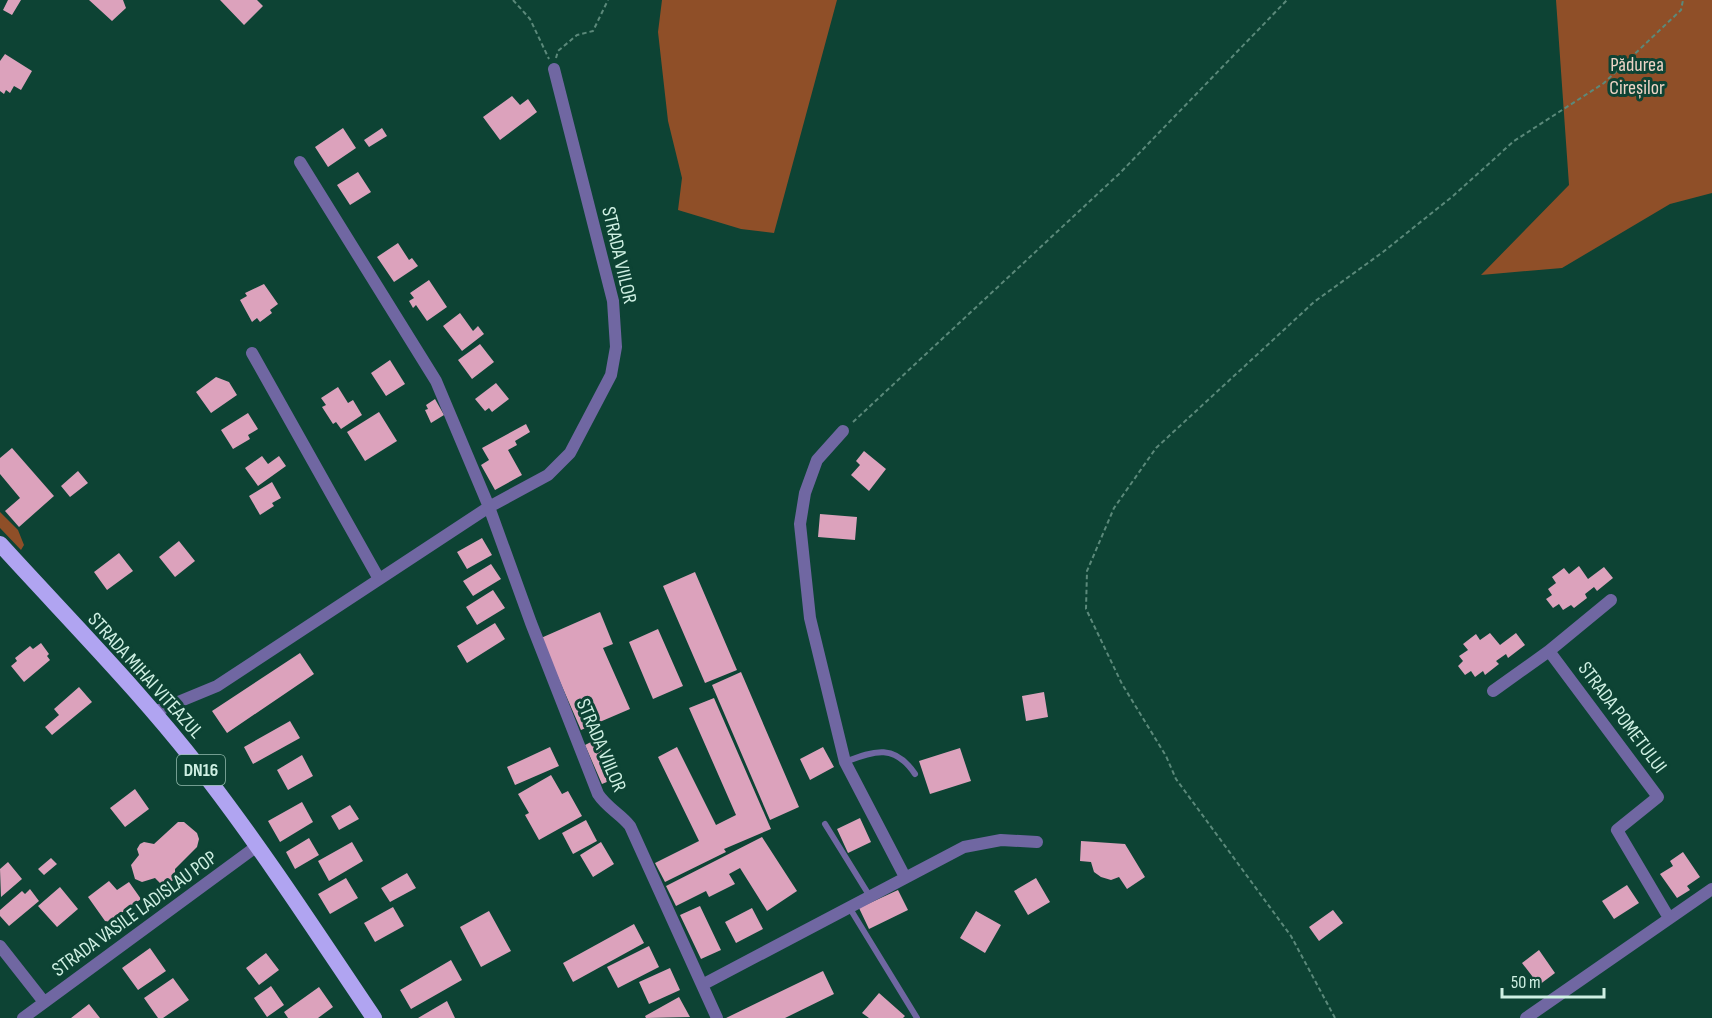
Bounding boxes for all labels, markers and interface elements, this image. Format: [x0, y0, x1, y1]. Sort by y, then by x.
park label: Pădurea Cireșilor [1609, 53, 1665, 100]
street label: STRADA VIILOR [596, 204, 642, 306]
street label: STRADA MIHAI VITEAZUL [82, 608, 208, 744]
street label: STRADA POMETULUI [1573, 657, 1672, 778]
street label: STRADA VIILOR [571, 695, 631, 796]
road number: DN16 [177, 755, 225, 785]
street label: STRADA VASILE LADISLAU POP [47, 846, 222, 982]
scale bar [1502, 961, 1604, 999]
text: 50 m [1511, 972, 1541, 993]

